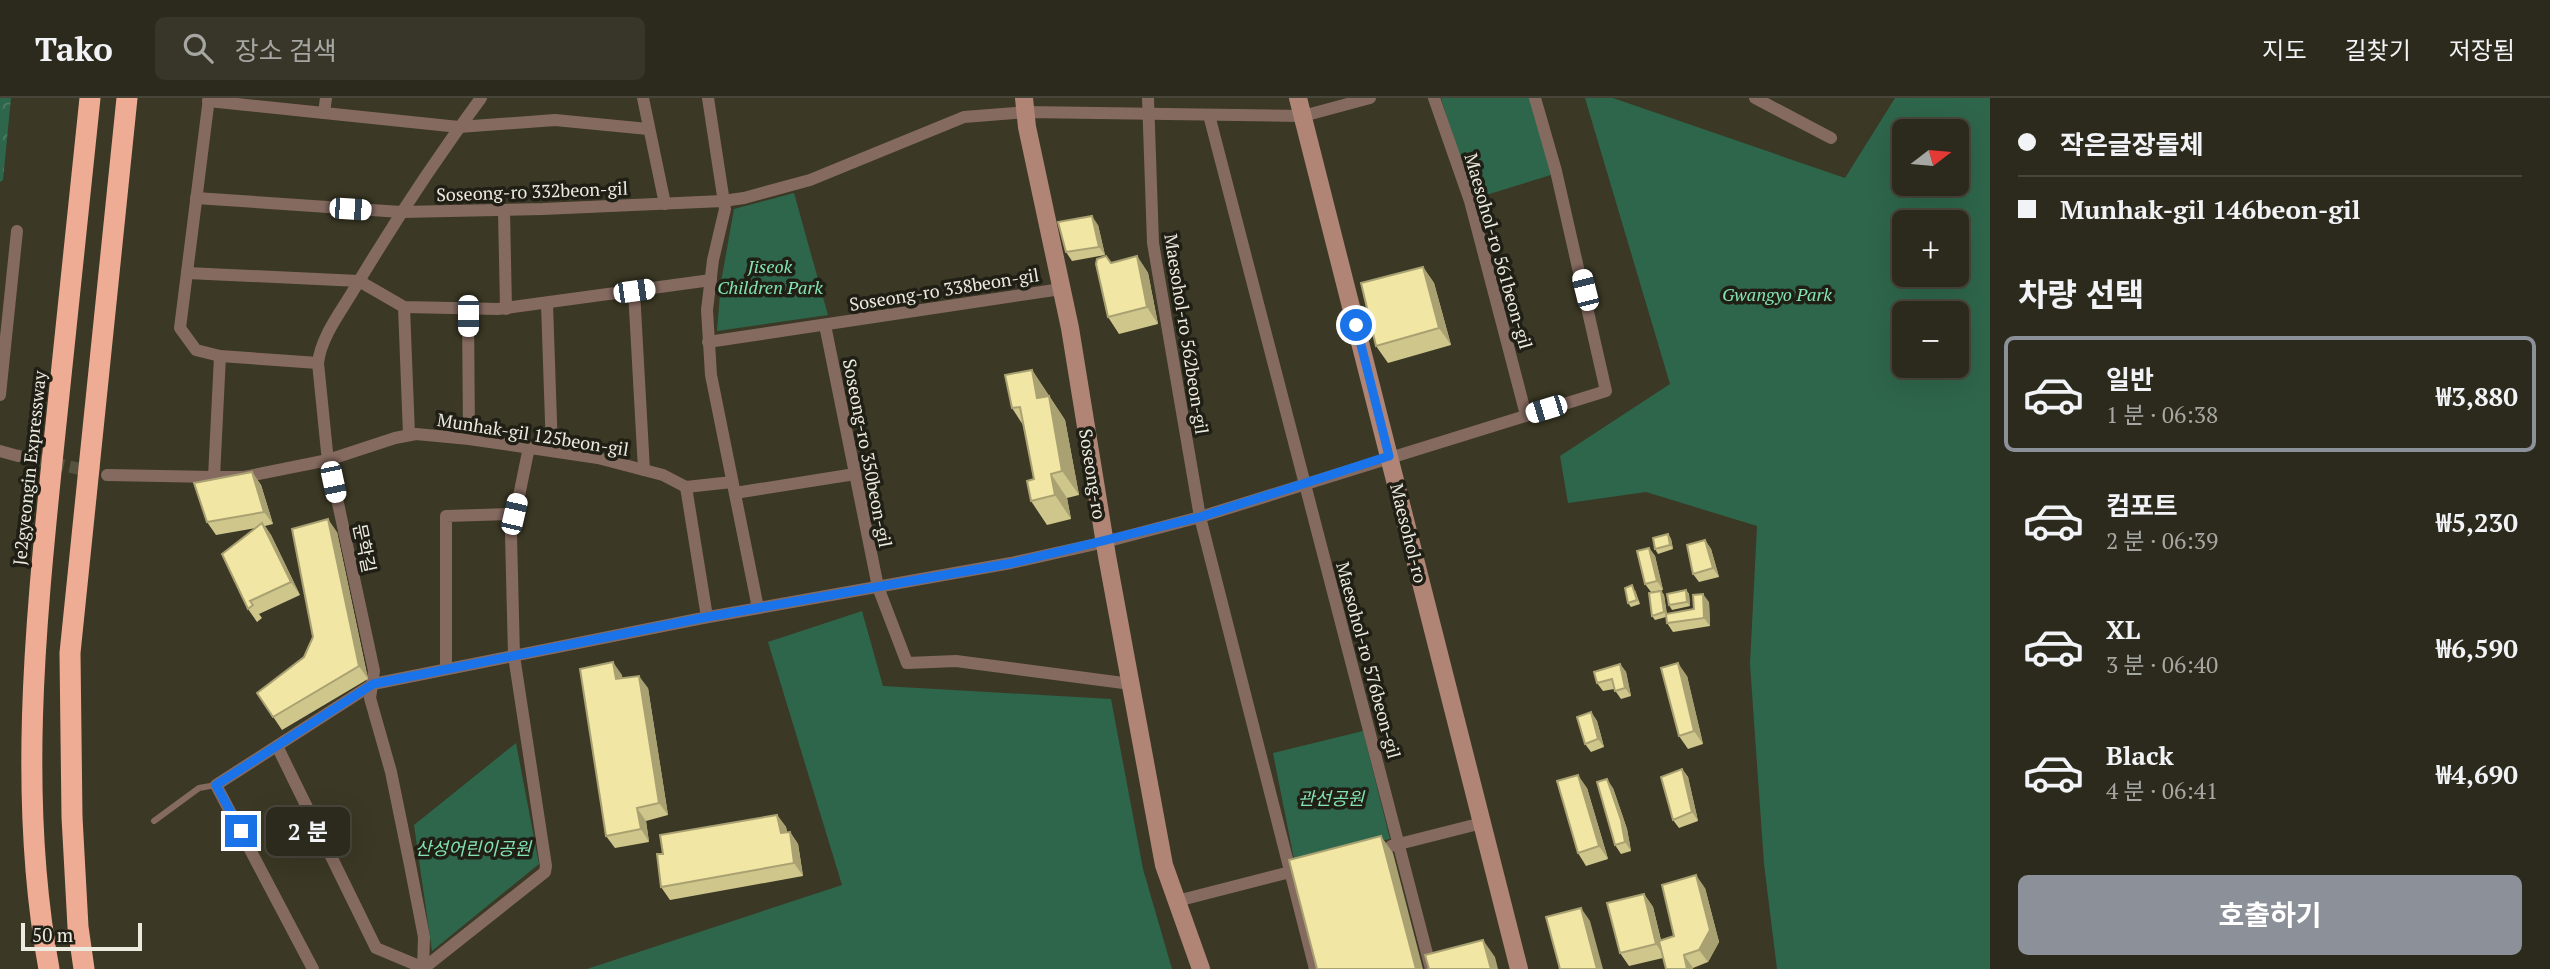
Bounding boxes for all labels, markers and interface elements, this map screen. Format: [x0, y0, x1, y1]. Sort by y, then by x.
search box [155, 17, 645, 80]
text: Tako [35, 27, 113, 70]
icon: search [179, 29, 217, 67]
text: 장소 검색 [235, 33, 337, 67]
text: 지도 [2262, 34, 2307, 66]
text: 길찾기 [2345, 34, 2411, 66]
text: 저장됨 [2449, 34, 2515, 66]
north arrow [1892, 119, 1969, 196]
map controls [1892, 119, 1969, 378]
text: 작은글장돌체 [2060, 127, 2204, 161]
street label: Maesohol-ro 561beon-gil [1460, 150, 1538, 352]
street label: Soseong-ro 332beon-gil [436, 176, 628, 206]
text: Munhak-gil 146beon-gil [2060, 192, 2360, 226]
car [329, 197, 372, 221]
button: + [1892, 210, 1969, 287]
street label: Maesohol-ro 562beon-gil [1159, 232, 1215, 436]
park label: Jiseok Children Park [717, 254, 823, 299]
street label: Soseong-ro 338beon-gil [847, 262, 1041, 316]
car [1570, 267, 1601, 313]
text: 차량 선택 [2018, 273, 2144, 315]
car [612, 278, 657, 304]
park label: Gwangyo Park [1722, 282, 1832, 306]
car [458, 295, 479, 337]
button: − [1892, 301, 1969, 378]
route start [1340, 309, 1372, 341]
street label: Soseong-ro 350beon-gil [838, 357, 898, 549]
text: 일반 [2106, 362, 2154, 396]
icon: car [2022, 363, 2085, 426]
street label: Je2gyeongin Expressway [7, 369, 51, 566]
text: ₩3,880 [2436, 379, 2518, 413]
car [1523, 393, 1570, 425]
text: 1 분 · 06:38 [2106, 399, 2218, 430]
street label: Munhak-gil 125beon-gil [436, 407, 630, 461]
street label: Soseong-ro [1074, 427, 1112, 521]
car [319, 459, 348, 505]
street label: Maesohol-ro [1385, 481, 1433, 585]
text: 컴포트 [2106, 488, 2178, 522]
icon: car [2022, 489, 2085, 552]
car [500, 491, 529, 537]
text: ₩5,230 [2436, 505, 2518, 539]
street label: 문학길 [348, 521, 382, 575]
text: 2 분 · 06:39 [2106, 525, 2218, 556]
street label: Maesohol-ro 576beon-gil [1331, 559, 1407, 761]
text: XL [2106, 612, 2140, 646]
icon: car [2022, 615, 2085, 678]
text: ₩6,590 [2436, 631, 2518, 665]
text: 3 분 · 06:40 [2106, 649, 2218, 680]
text: Black [2106, 738, 2174, 772]
icon: car [2022, 741, 2085, 804]
text: ₩4,690 [2436, 757, 2518, 791]
text: 4 분 · 06:41 [2106, 775, 2218, 806]
park label: 관선공원 [1298, 786, 1366, 810]
callout: 2 분 [266, 806, 350, 856]
route end [225, 815, 257, 847]
text: 2 분 [288, 816, 328, 847]
park label: 산성어린이공원 [415, 836, 532, 860]
button: 호출하기 [2018, 875, 2522, 955]
scale bar [21, 920, 142, 952]
text: 50 m [32, 922, 73, 947]

